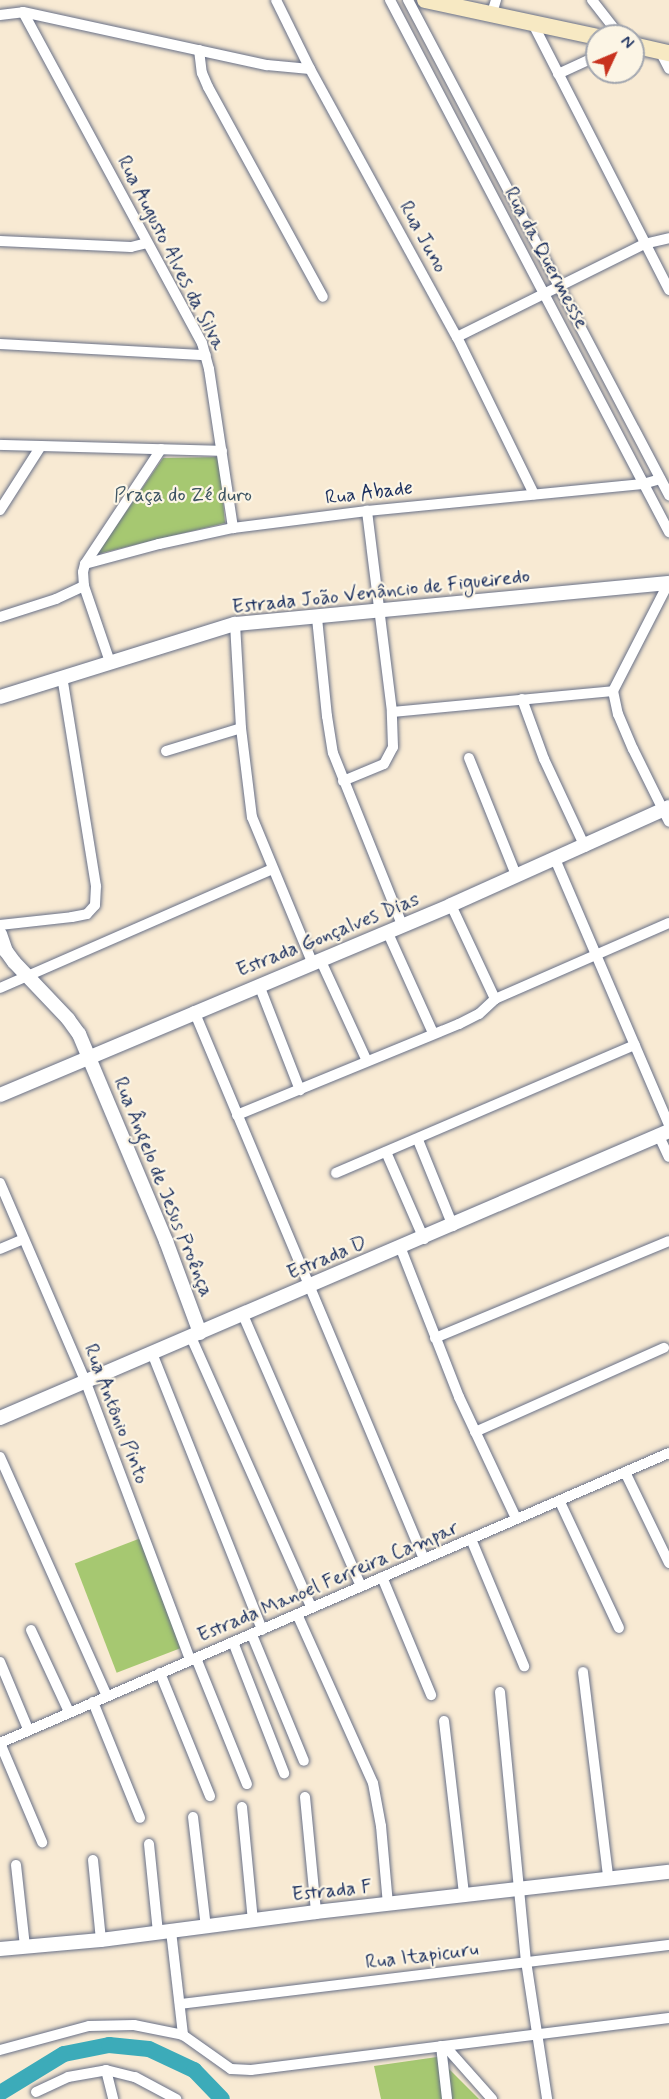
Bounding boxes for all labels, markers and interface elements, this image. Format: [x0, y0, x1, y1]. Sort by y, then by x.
north arrow [585, 24, 645, 84]
text: N [616, 31, 638, 54]
street label: Rua Augusto Alves da Silva [111, 151, 231, 355]
street label: Rua da Quermesse [498, 182, 594, 334]
street label: Rua Juno [394, 198, 452, 276]
street label: Rua Abade [324, 476, 414, 510]
park label: Praça do Zé duro [113, 483, 253, 507]
street label: Estrada João Venâncio de Figueiredo [232, 564, 530, 620]
street label: Estrada Gonçalves Dias [233, 887, 423, 983]
street label: Rua Ângelo de Jesus Proênça [107, 1072, 219, 1302]
street label: Estrada D [284, 1231, 370, 1285]
street label: Rua Antônio Pinto [79, 1341, 153, 1487]
street label: Estrada Manoel Ferreira Campar [195, 1516, 461, 1648]
street label: Estrada F [291, 1875, 373, 1907]
street label: Rua Itapicuru [365, 1937, 479, 1975]

